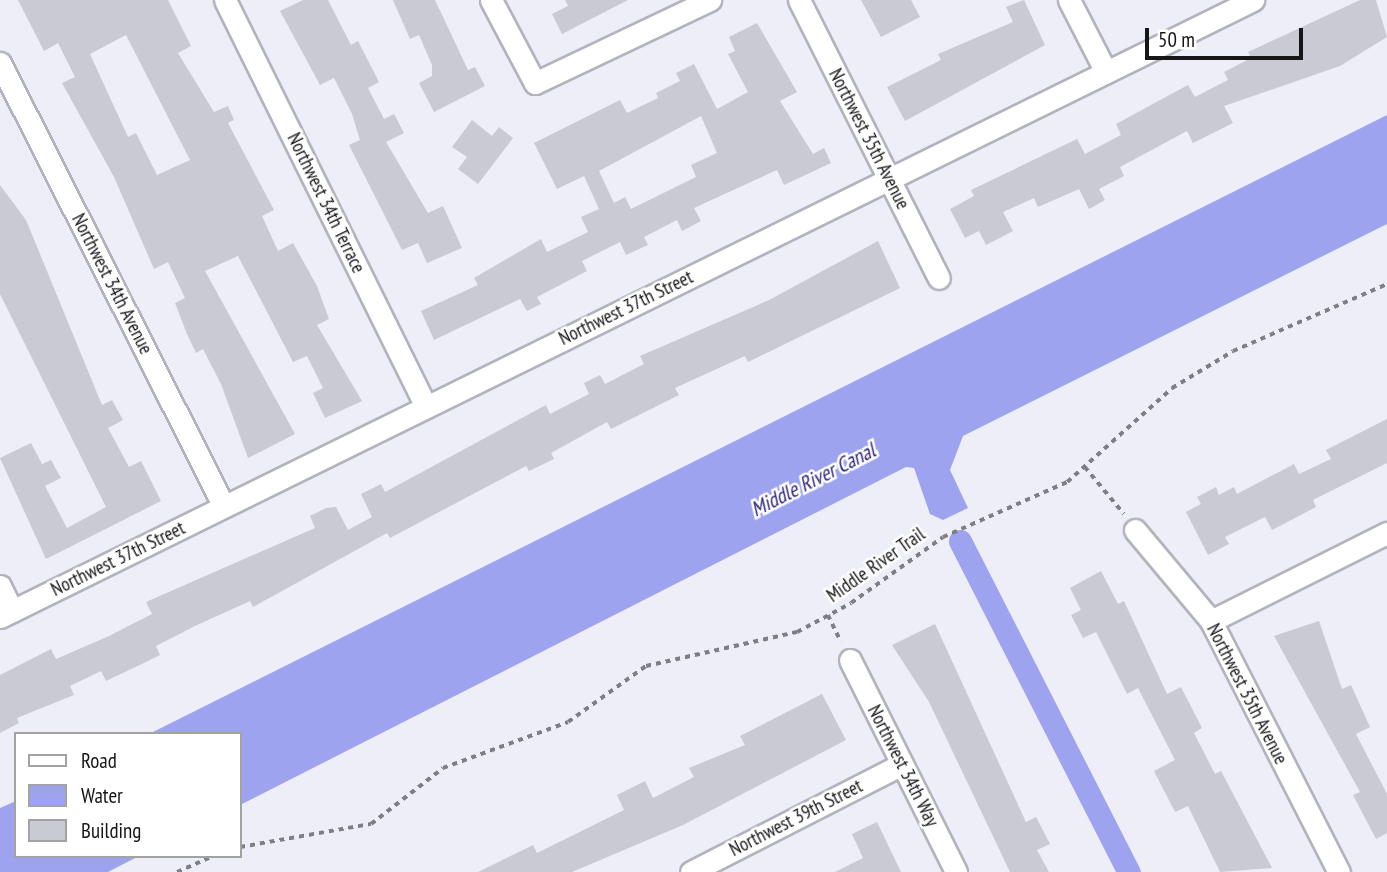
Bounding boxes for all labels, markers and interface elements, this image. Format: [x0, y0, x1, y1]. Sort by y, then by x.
scale bar [1149, 14, 1306, 58]
text: 50 m [1158, 26, 1195, 53]
street label: Northwest 35th Avenue [824, 65, 914, 213]
street label: Northwest 34th Terrace [282, 129, 370, 277]
street label: Northwest 34th Avenue [67, 210, 157, 358]
street label: Northwest 37th Street [555, 266, 697, 350]
water label: Middle River Canal [747, 438, 879, 522]
street label: Northwest 37th Street [47, 517, 189, 601]
street label: Middle River Trail [822, 523, 930, 607]
street label: Northwest 35th Avenue [1202, 620, 1292, 768]
street label: Northwest 34th Way [862, 701, 944, 831]
legend [14, 732, 242, 858]
text: Road [81, 747, 117, 774]
street label: Northwest 39th Street [726, 775, 866, 861]
text: Water [81, 782, 123, 809]
text: Building [81, 817, 141, 844]

